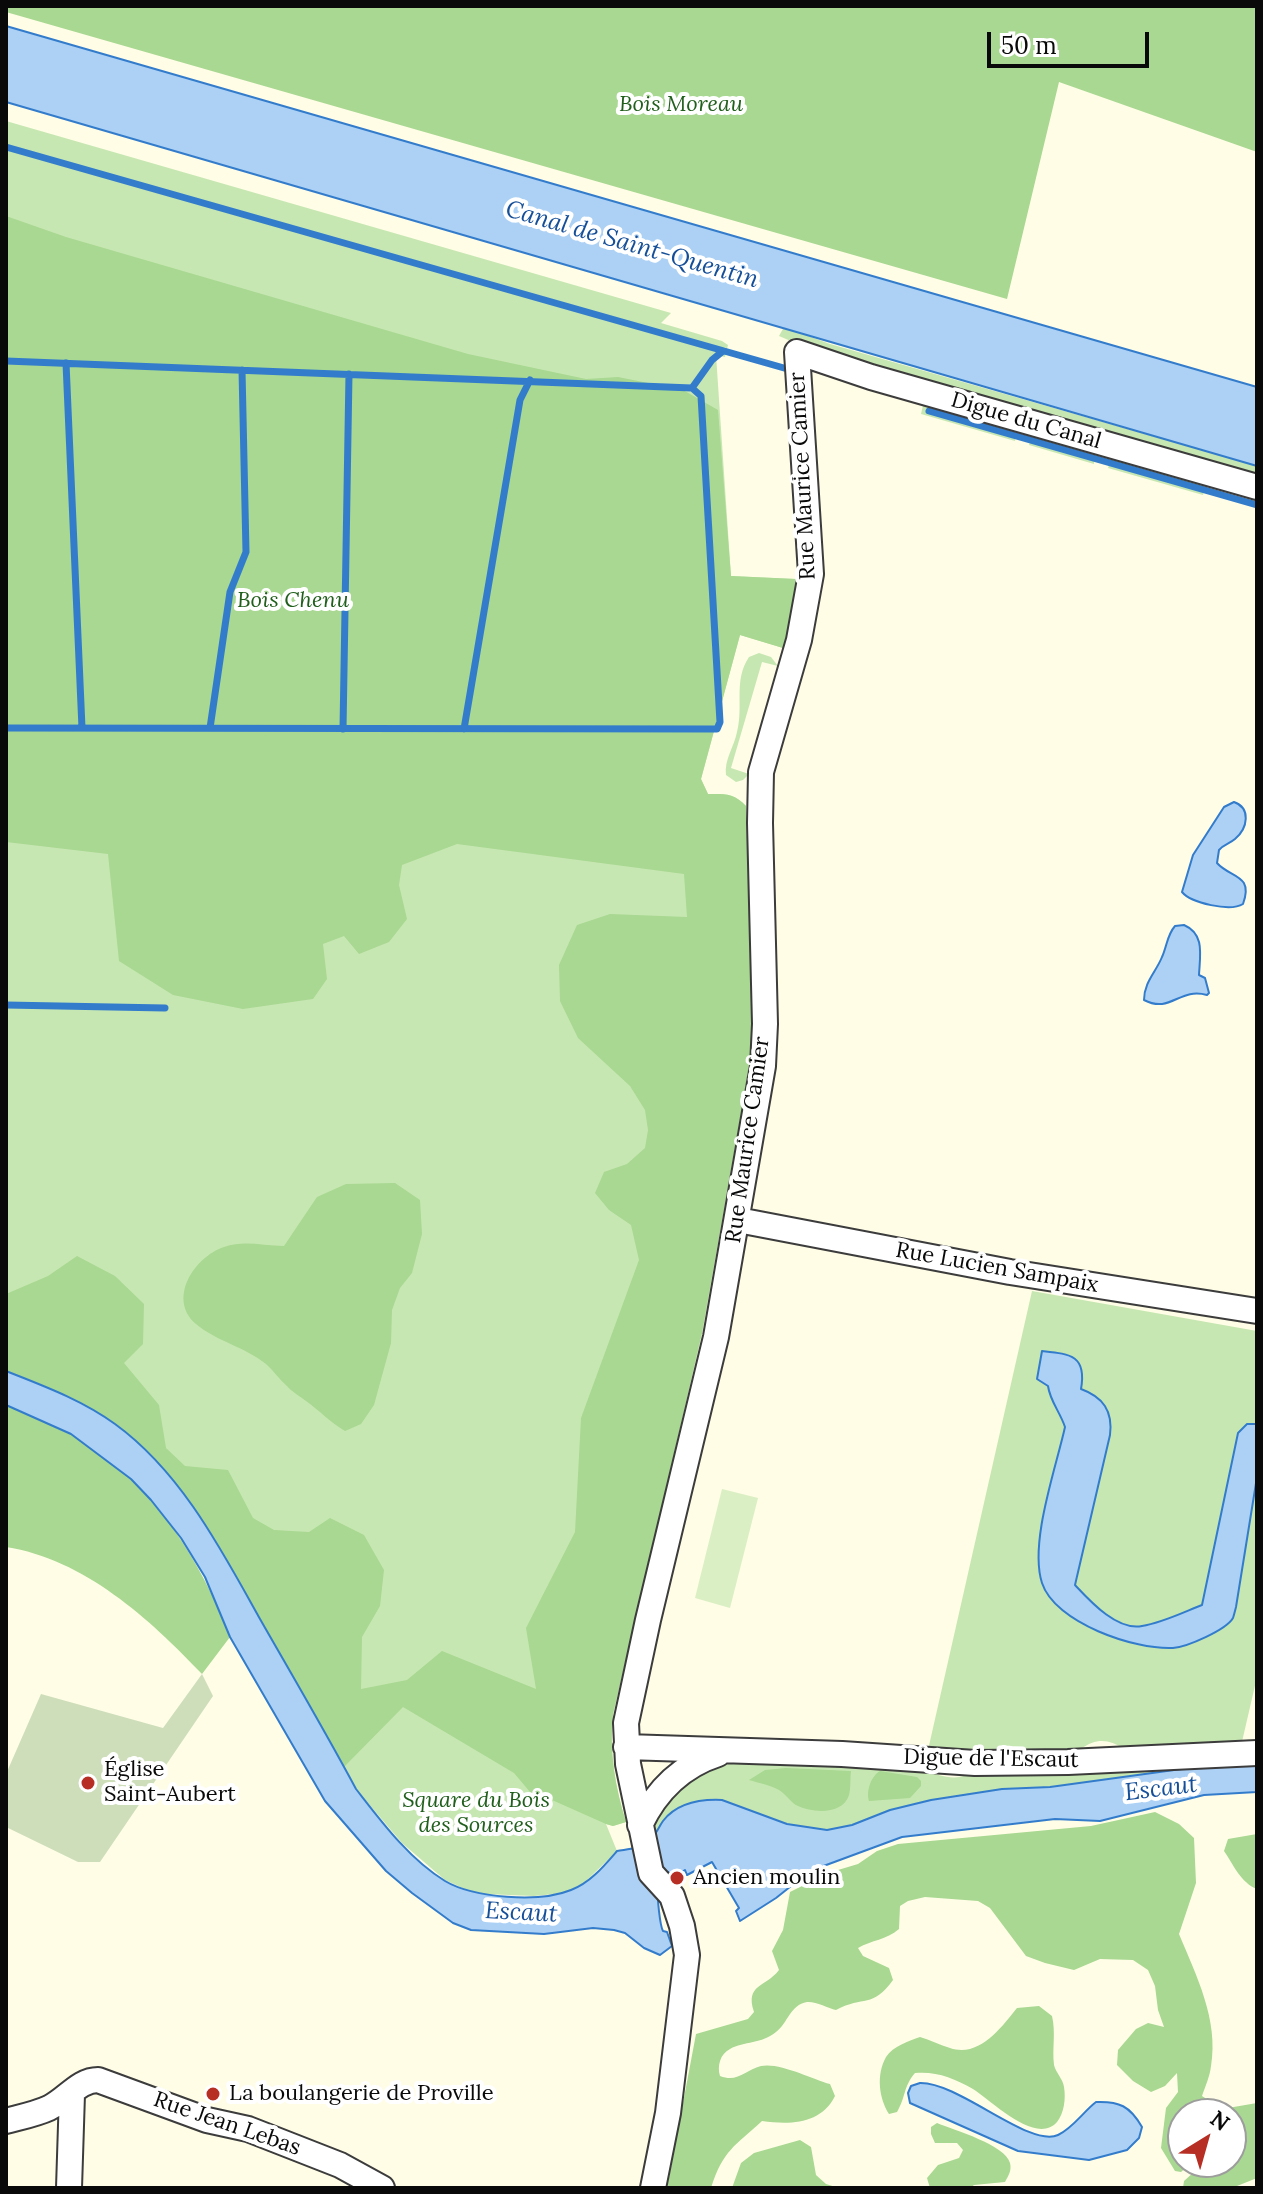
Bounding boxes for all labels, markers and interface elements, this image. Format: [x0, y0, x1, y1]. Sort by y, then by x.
scale bar [991, 16, 1153, 66]
text: 50 m [1001, 30, 1057, 61]
park label: Bois Moreau [619, 92, 743, 118]
water label: Canal de Saint-Quentin [502, 195, 762, 295]
street label: Rue Maurice Camier [784, 371, 822, 581]
street label: Digue du Canal [948, 387, 1104, 455]
park label: Bois Chenu [237, 588, 349, 614]
street label: Rue Maurice Camier [720, 1035, 776, 1245]
street label: Rue Lucien Sampaix [894, 1237, 1100, 1299]
street label: Digue de l'Escaut [903, 1744, 1079, 1774]
place label: Église Saint-Aubert [104, 1757, 236, 1808]
water label: Escaut [1123, 1770, 1199, 1808]
marker: Église Saint-Aubert [79, 1774, 97, 1792]
park label: Square du Bois des Sources [402, 1788, 550, 1840]
place label: Ancien moulin [693, 1865, 840, 1891]
marker: Ancien moulin [668, 1869, 686, 1887]
water label: Escaut [484, 1897, 558, 1929]
place label: La boulangerie de Proville [229, 2081, 494, 2107]
marker: La boulangerie de Proville [204, 2085, 222, 2103]
street label: Rue Jean Lebas [150, 2086, 304, 2162]
north arrow [1167, 2098, 1247, 2178]
text: N [1205, 2104, 1235, 2137]

